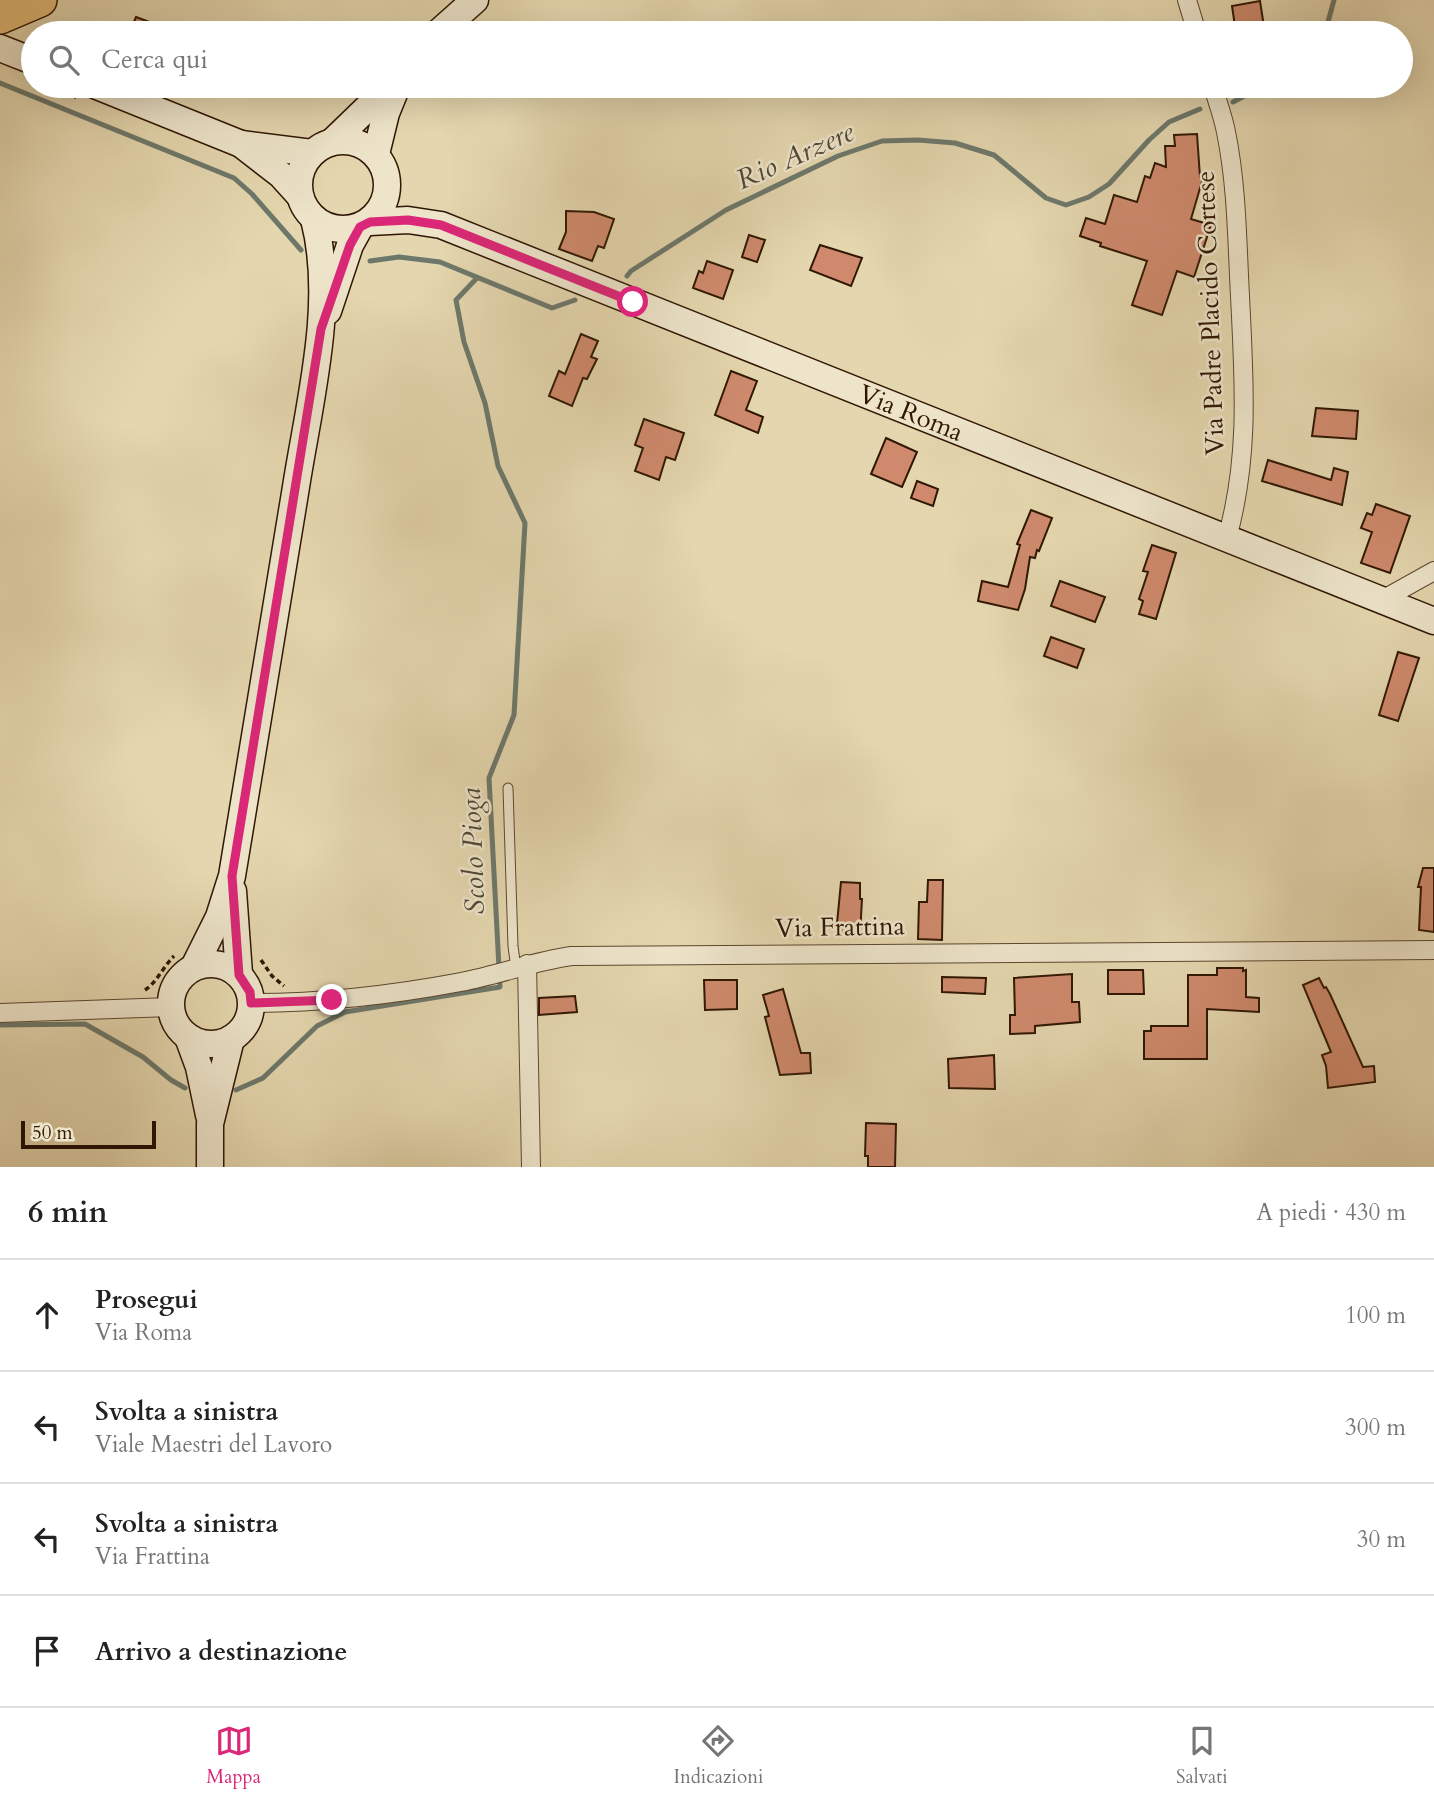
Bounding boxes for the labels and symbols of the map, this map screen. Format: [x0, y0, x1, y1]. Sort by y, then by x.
water label: Rio Arzere [730, 113, 860, 199]
street label: Via Padre Placido Cortese [1188, 170, 1232, 456]
route start [617, 286, 648, 317]
street label: Via Roma [853, 376, 969, 450]
water label: Scolo Pioga [452, 787, 494, 915]
street label: Via Frattina [775, 908, 905, 946]
route end [316, 984, 347, 1015]
scale bar [21, 1118, 156, 1150]

